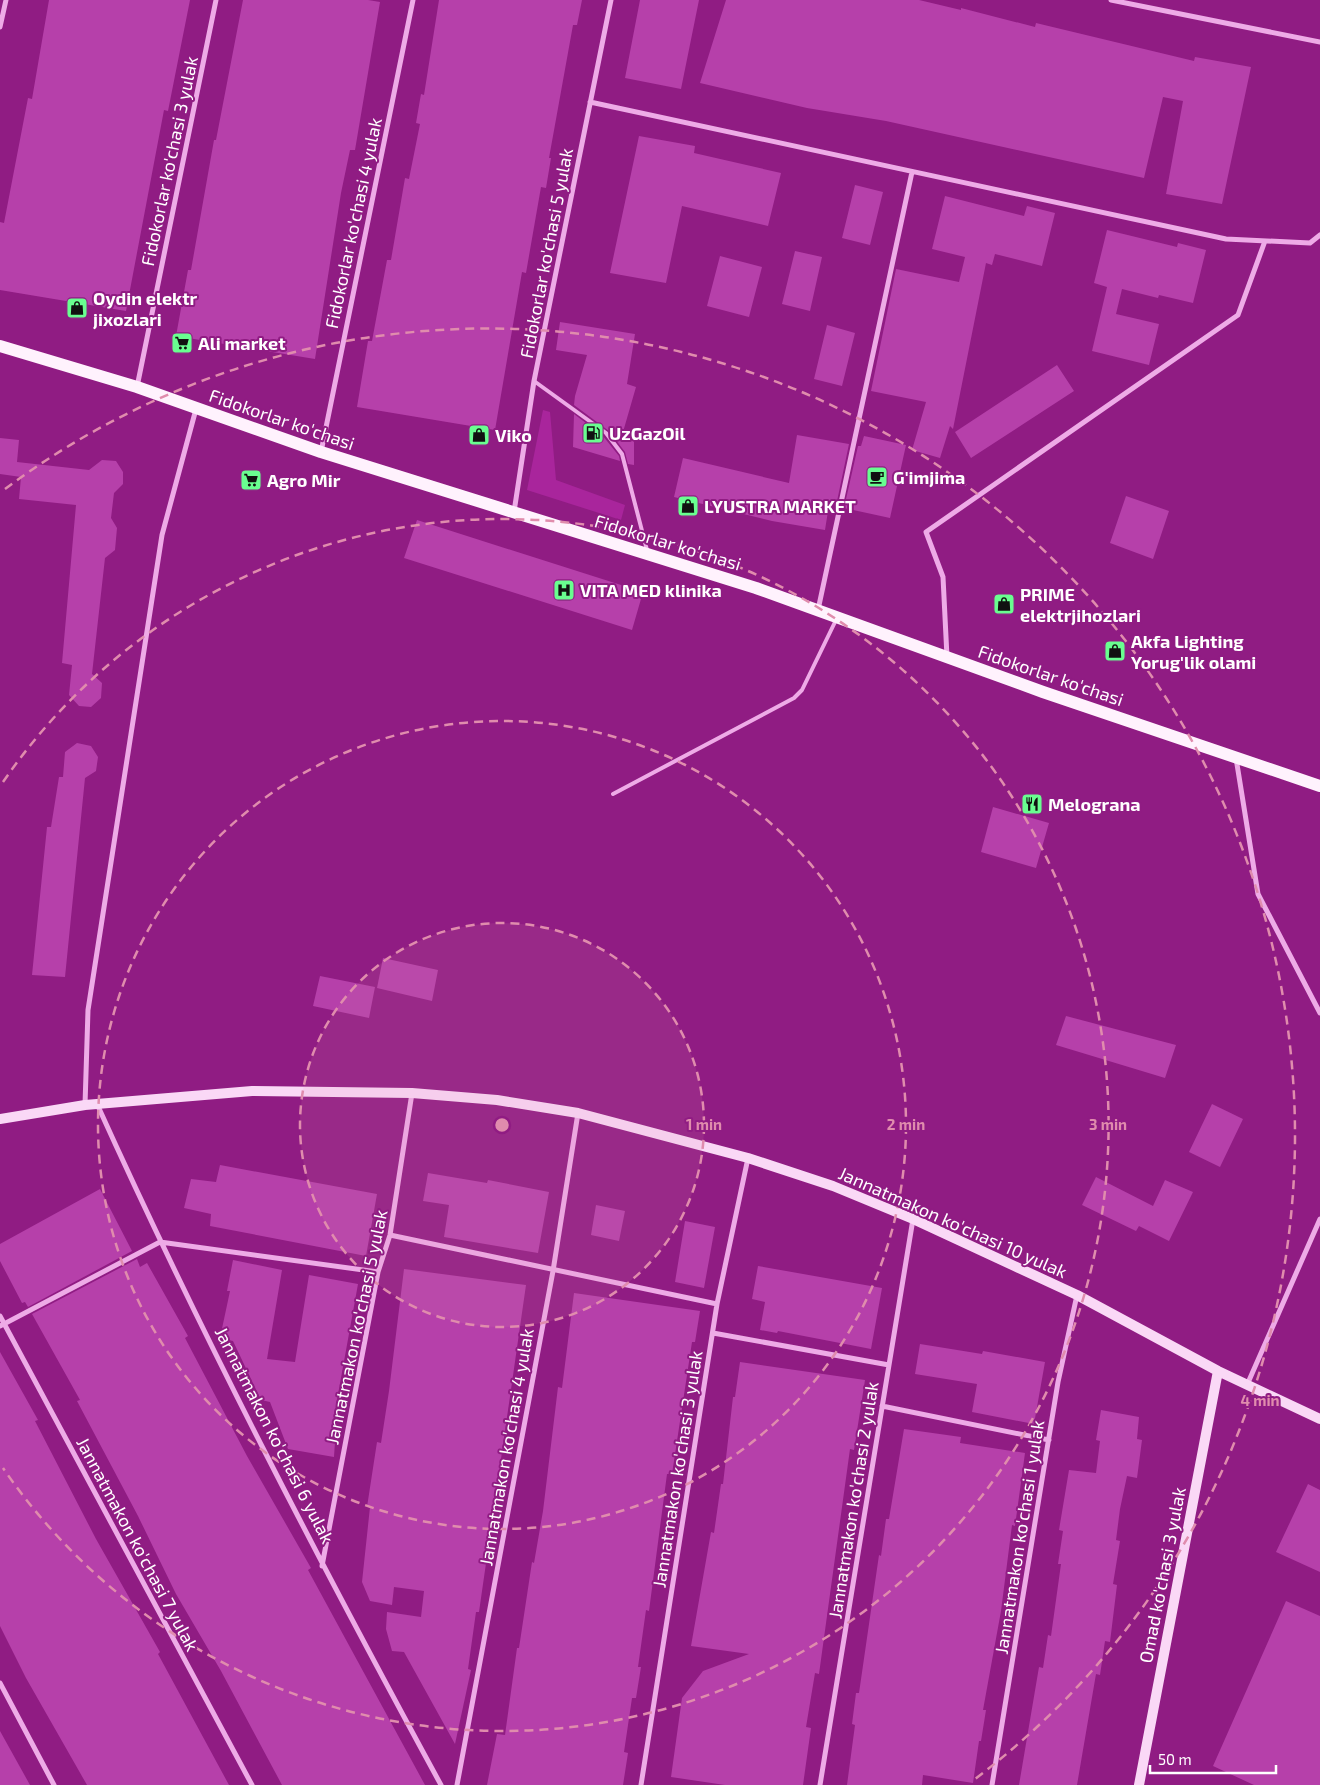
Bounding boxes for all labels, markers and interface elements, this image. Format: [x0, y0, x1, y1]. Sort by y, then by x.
street label: Fidokorlar ko'chasi 3 yulak [136, 54, 202, 268]
street label: Fidokorlar ko'chasi 4 yulak [320, 116, 386, 330]
street label: Fidokorlar ko'chasi 5 yulak [515, 146, 577, 360]
place label: Oydin elektr jixozlari [93, 287, 198, 330]
shop icon: Oydin elektr jixozlari [65, 296, 89, 320]
supermarket icon: Ali market [170, 331, 194, 355]
place label: Ali market [198, 332, 286, 354]
street label: Fidokorlar ko'chasi [207, 384, 357, 454]
fuel station icon: UzGazOil [581, 421, 605, 445]
place label: UzGazOil [609, 422, 686, 444]
shop icon: Viko [467, 423, 491, 447]
place label: Viko [495, 424, 532, 446]
cafe icon: G'imjima [865, 465, 889, 489]
place label: G'imjima [893, 466, 965, 488]
supermarket icon: Agro Mir [239, 468, 263, 492]
place label: Agro Mir [267, 469, 341, 491]
shop icon: LYUSTRA MARKET [676, 494, 700, 518]
place label: LYUSTRA MARKET [704, 495, 856, 517]
street label: Fidokorlar ko'chasi [592, 509, 744, 575]
hospital icon: VITA MED klinika [552, 578, 576, 602]
place label: VITA MED klinika [580, 579, 722, 601]
place label: PRIME elektrjihozlari [1020, 583, 1141, 626]
shop icon: PRIME elektrjihozlari [992, 592, 1016, 616]
place label: Akfa Lighting Yorug'lik olami [1131, 630, 1256, 673]
shop icon: Akfa Lighting Yorug'lik olami [1103, 639, 1127, 663]
street label: Fidokorlar ko'chasi [976, 640, 1126, 710]
restaurant icon: Melograna [1020, 792, 1044, 816]
place label: Melograna [1048, 793, 1141, 815]
text: 1 min [686, 1115, 722, 1133]
text: 2 min [887, 1115, 925, 1133]
text: 3 min [1089, 1115, 1127, 1133]
centre of rings [493, 1116, 511, 1134]
street label: Jannatmakon ko'chasi 10 yulak [835, 1162, 1071, 1282]
street label: Jannatmakon ko'chasi 5 yulak [320, 1208, 392, 1446]
street label: Jannatmakon ko'chasi 6 yulak [211, 1323, 339, 1547]
street label: Jannatmakon ko'chasi 4 yulak [474, 1327, 538, 1567]
street label: Jannatmakon ko'chasi 3 yulak [647, 1349, 707, 1589]
street label: Jannatmakon ko'chasi 2 yulak [823, 1380, 883, 1620]
text: 4 min [1240, 1391, 1280, 1409]
street label: Jannatmakon ko'chasi 1 yulak [990, 1418, 1048, 1656]
street label: Jannatmakon ko'chasi 7 yulak [72, 1433, 204, 1655]
street label: Omad ko'chasi 3 yulak [1134, 1485, 1190, 1665]
scale bar [1150, 1742, 1276, 1774]
text: 50 m [1158, 1750, 1192, 1768]

